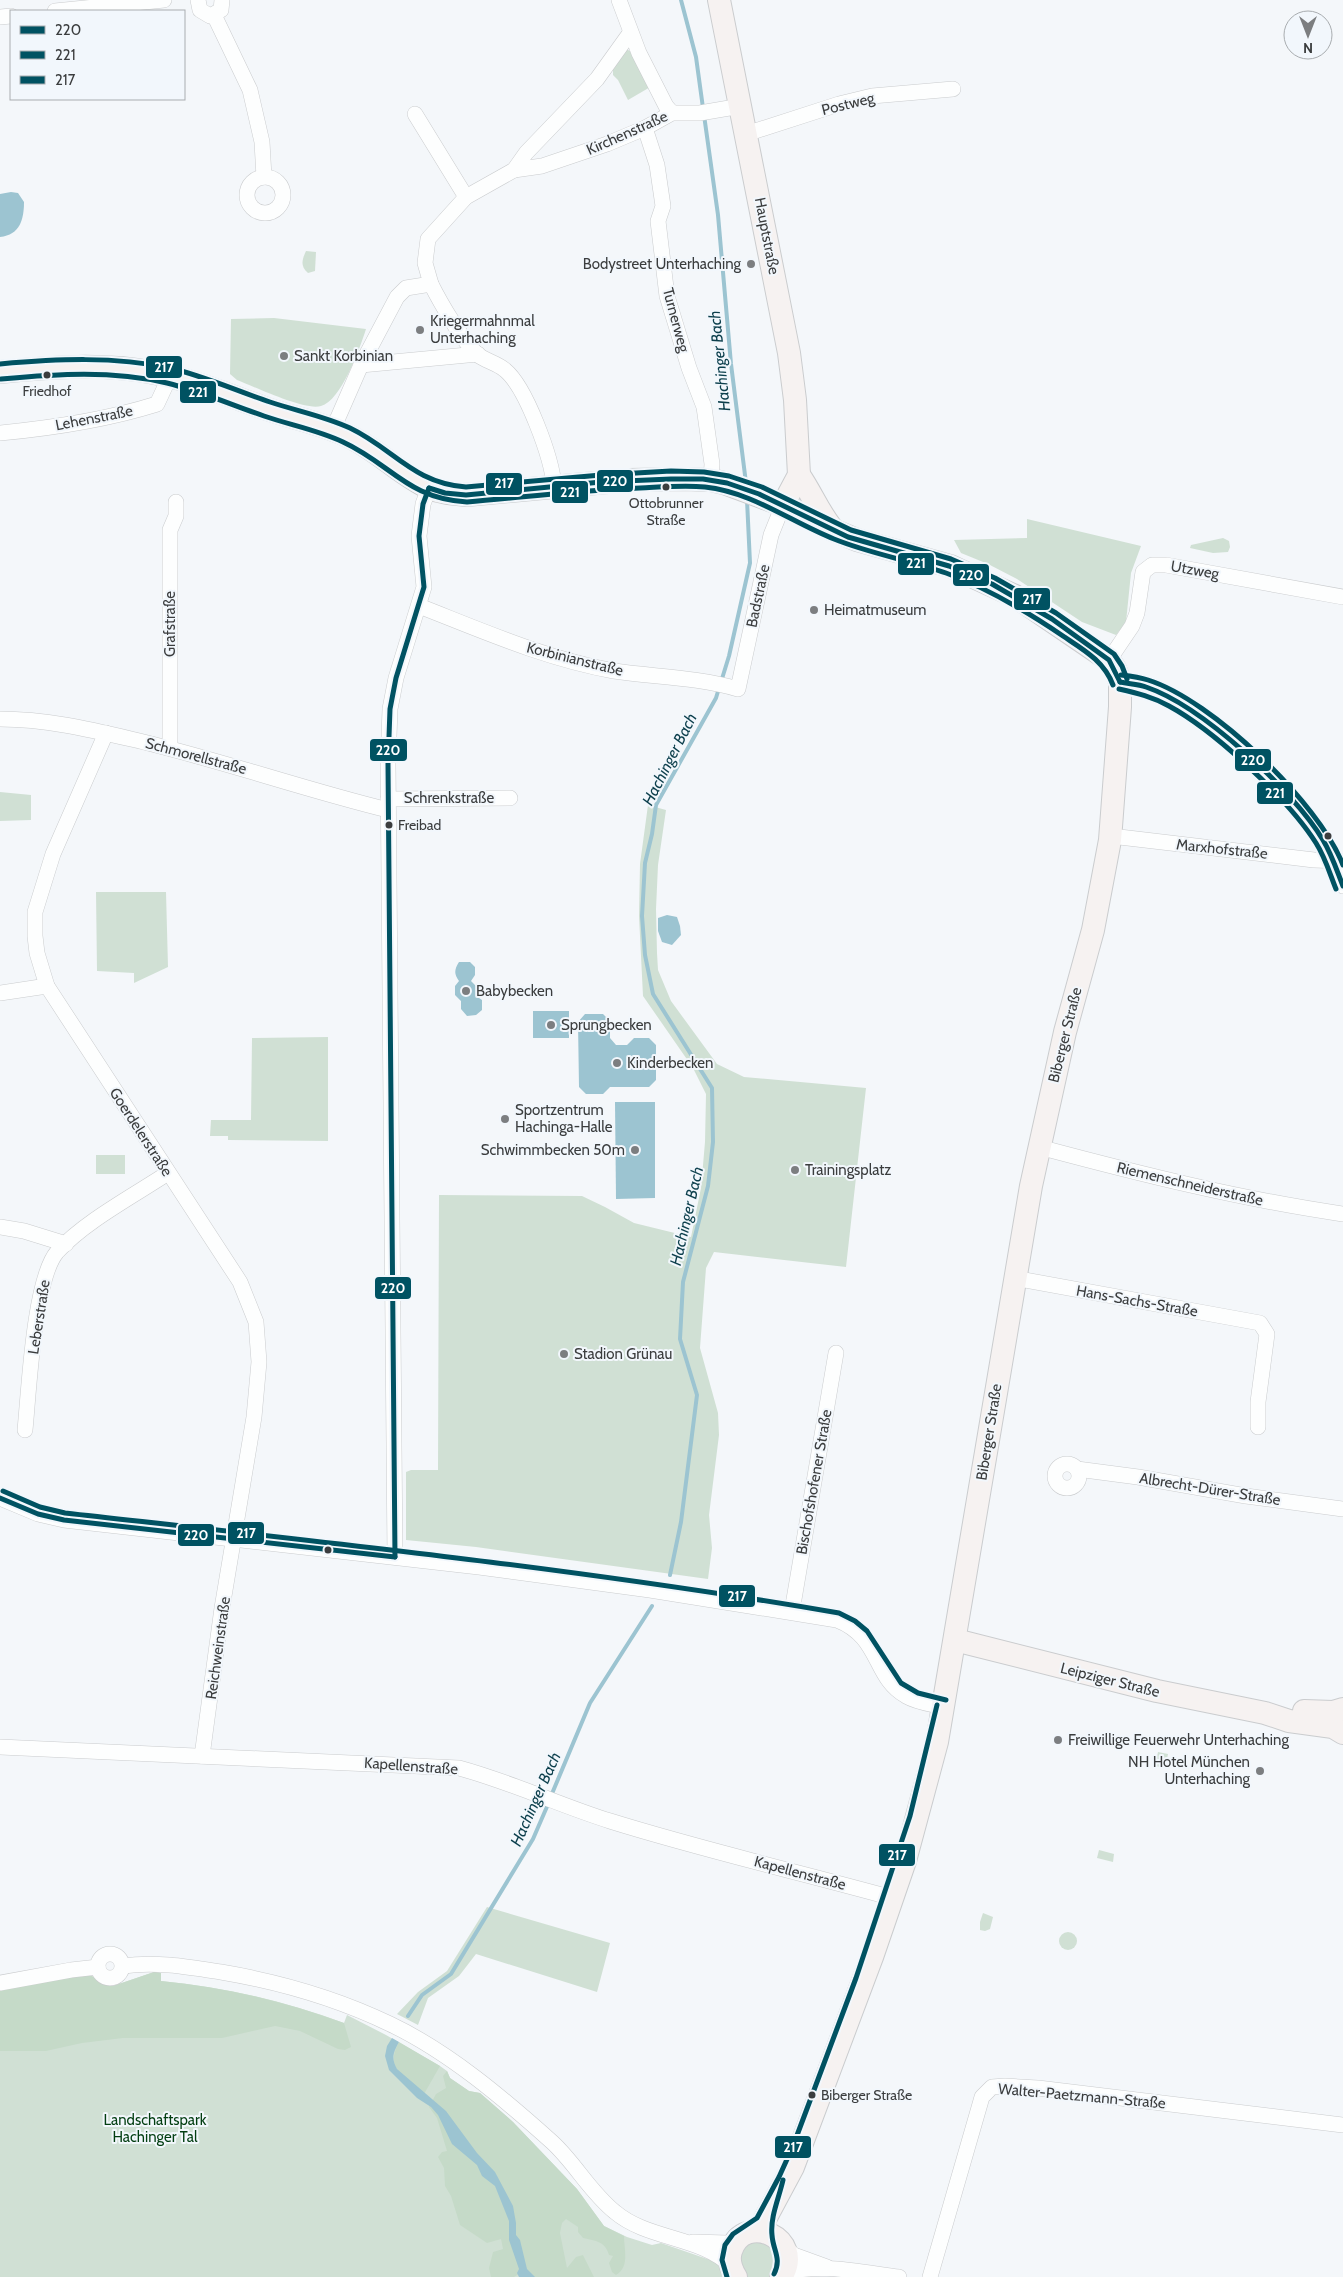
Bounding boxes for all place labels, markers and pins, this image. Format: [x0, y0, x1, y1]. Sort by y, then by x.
place label: Bodystreet Unterhaching [583, 255, 742, 273]
marker: Bodystreet Unterhaching [745, 258, 757, 270]
place label: Kriegermahnmal Unterhaching [430, 312, 535, 347]
marker: Kriegermahnmal Unterhaching [414, 324, 426, 336]
place label: Sankt Korbinian [294, 347, 393, 365]
marker: Sankt Korbinian [278, 350, 290, 362]
marker: Friedhof [42, 370, 52, 380]
place label: Friedhof [23, 382, 72, 400]
marker: Ottobrunner Straße [661, 482, 671, 492]
place label: Ottobrunner Straße [629, 494, 704, 529]
place label: Heimatmuseum [824, 601, 926, 619]
marker: Heimatmuseum [808, 604, 820, 616]
place label: Freibad [398, 816, 441, 834]
marker: Freibad [384, 820, 394, 830]
unlabelled marker [1323, 831, 1333, 841]
place label: Babybecken [476, 982, 553, 1000]
marker: Babybecken [460, 985, 472, 997]
place label: Sprungbecken [561, 1016, 652, 1034]
marker: Sprungbecken [545, 1019, 557, 1031]
place label: Kinderbecken [627, 1054, 713, 1072]
marker: Kinderbecken [611, 1057, 623, 1069]
place label: Sportzentrum Hachinga-Halle [515, 1101, 613, 1136]
marker: Sportzentrum Hachinga-Halle [499, 1113, 511, 1125]
place label: Schwimmbecken 50m [481, 1141, 625, 1159]
marker: Schwimmbecken 50m [629, 1144, 641, 1156]
place label: Trainingsplatz [805, 1161, 891, 1179]
marker: Trainingsplatz [789, 1164, 801, 1176]
place label: Stadion Grünau [574, 1345, 672, 1363]
marker: Stadion Grünau [558, 1348, 570, 1360]
unlabelled marker [323, 1545, 333, 1555]
place label: Freiwillige Feuerwehr Unterhaching [1068, 1731, 1289, 1749]
marker: Freiwillige Feuerwehr Unterhaching [1052, 1734, 1064, 1746]
place label: NH Hotel München Unterhaching [1128, 1753, 1251, 1788]
marker: NH Hotel München Unterhaching [1254, 1765, 1266, 1777]
place label: Biberger Straße [821, 2086, 912, 2104]
marker: Biberger Straße [807, 2090, 817, 2100]

